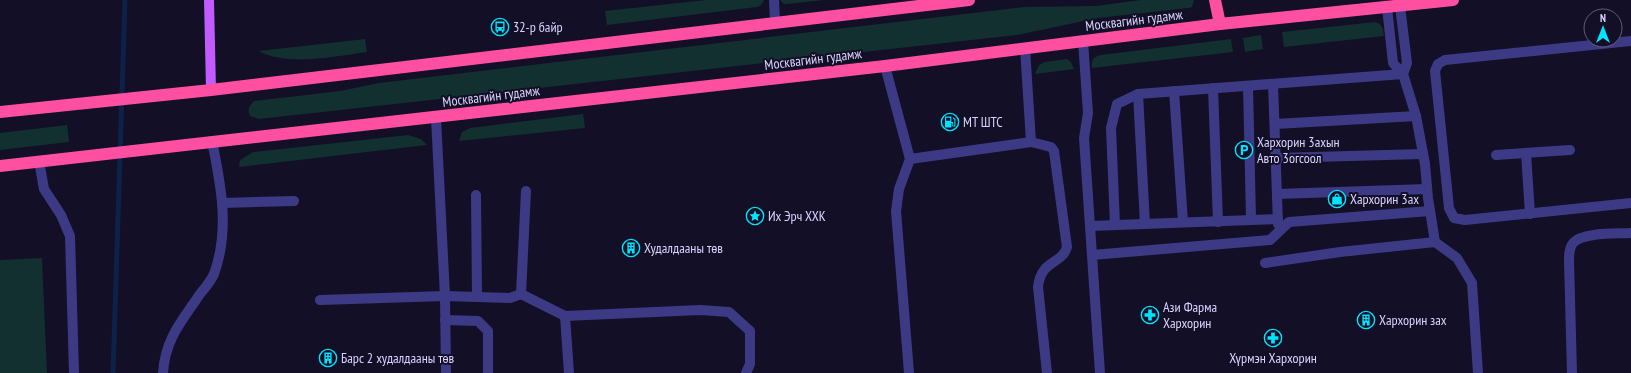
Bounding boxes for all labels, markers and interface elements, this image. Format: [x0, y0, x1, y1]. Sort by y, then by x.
street label: Москвагийн гудамж [1084, 5, 1184, 35]
north arrow [1583, 8, 1623, 48]
text: N [1600, 11, 1606, 25]
bus stop icon: 32-р байр [490, 17, 510, 37]
place label: 32-р байр [513, 18, 563, 36]
street label: Москвагийн гудамж [763, 44, 863, 74]
street label: Москвагийн гудамж [441, 81, 541, 111]
fuel station icon: MT ШТС [940, 112, 960, 132]
place label: MT ШТС [963, 113, 1003, 131]
place label: Хархорин 3ахын Авто 3огсоол [1257, 133, 1340, 167]
parking icon: Хархорин 3ахын Авто 3огсоол [1234, 140, 1254, 160]
shop icon: Хархорин 3ах [1327, 189, 1347, 209]
place label: Хархорин 3ах [1350, 190, 1419, 208]
place icon: Их Эрч ХХК [745, 206, 765, 226]
place label: Их Эрч ХХК [768, 207, 826, 225]
building icon: Худалдааны төв [621, 238, 641, 258]
place label: Худалдааны төв [644, 239, 723, 257]
place label: Ази Фарма Хархорин [1163, 298, 1217, 332]
pharmacy icon: Ази Фарма Хархорин [1140, 305, 1160, 325]
building icon: Хархорин зах [1356, 310, 1376, 330]
place label: Хархорин зах [1379, 311, 1447, 329]
pharmacy icon: Хүрмэн Хархорин [1263, 328, 1283, 348]
building icon: Барс 2 худалдааны төв [318, 348, 338, 368]
place label: Барс 2 худалдааны төв [341, 349, 455, 367]
place label: Хүрмэн Хархорин [1229, 349, 1317, 367]

